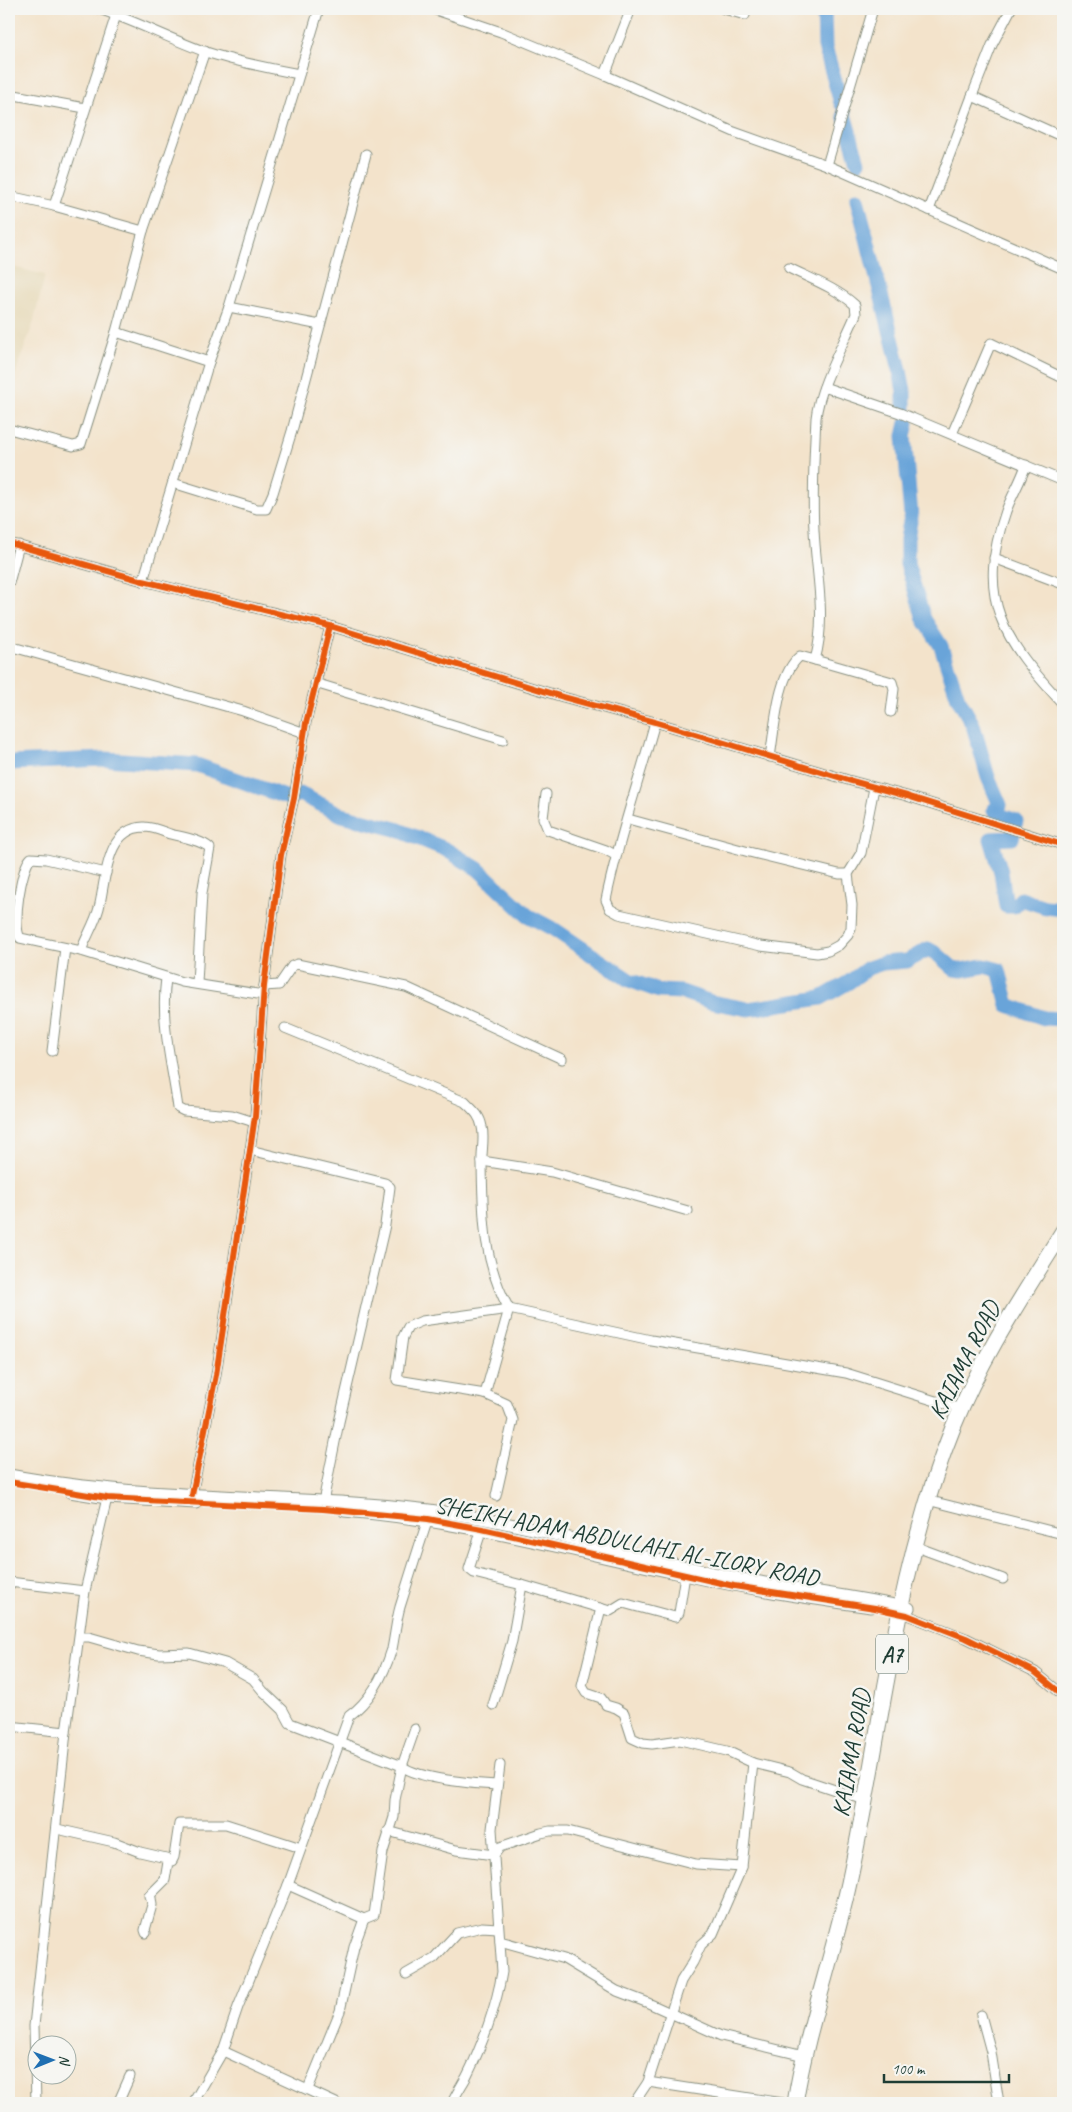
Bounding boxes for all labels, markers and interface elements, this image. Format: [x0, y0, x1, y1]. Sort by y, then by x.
street label: KAIAMA ROAD [921, 1294, 1008, 1424]
street label: SHEIKH ADAM ABDULLAHI AL-ILORY ROAD [433, 1489, 823, 1593]
road number: A7 [876, 1635, 908, 1674]
street label: KAIAMA ROAD [825, 1685, 877, 1819]
north arrow [28, 2034, 78, 2084]
scale bar [884, 2052, 1010, 2084]
text: N [56, 2055, 73, 2067]
text: 100 m [892, 2060, 926, 2079]

